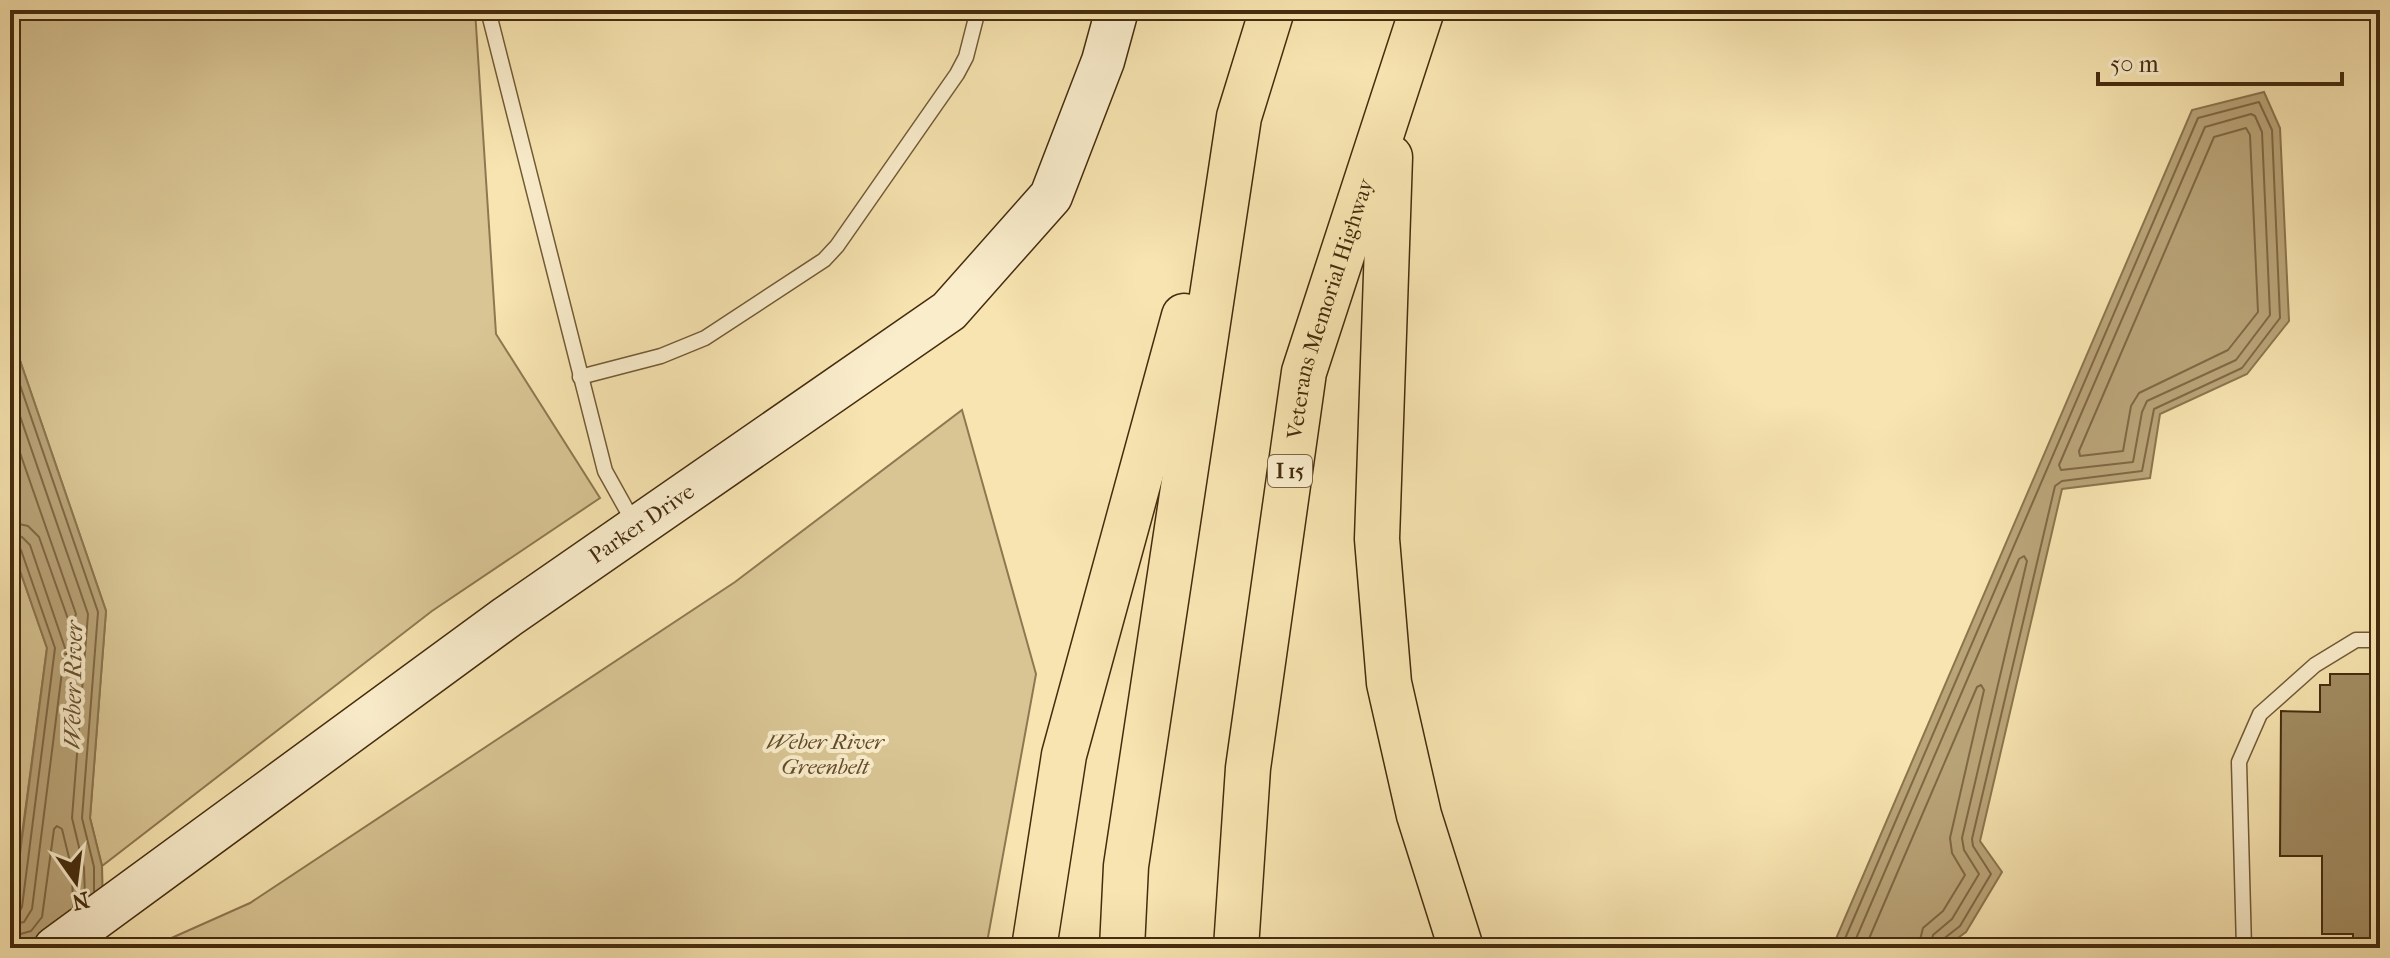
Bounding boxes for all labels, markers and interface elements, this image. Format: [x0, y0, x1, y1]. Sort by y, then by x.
scale bar [2098, 36, 2342, 86]
text: 50 m [2110, 50, 2159, 78]
street label: Veterans Memorial Highway [1282, 174, 1380, 441]
road number: I 15 [1268, 455, 1312, 487]
street label: Parker Drive [584, 478, 699, 569]
water label: Weber River [58, 618, 88, 749]
park label: Weber River Greenbelt [766, 729, 886, 780]
north arrow [36, 842, 116, 922]
text: N [69, 886, 92, 915]

